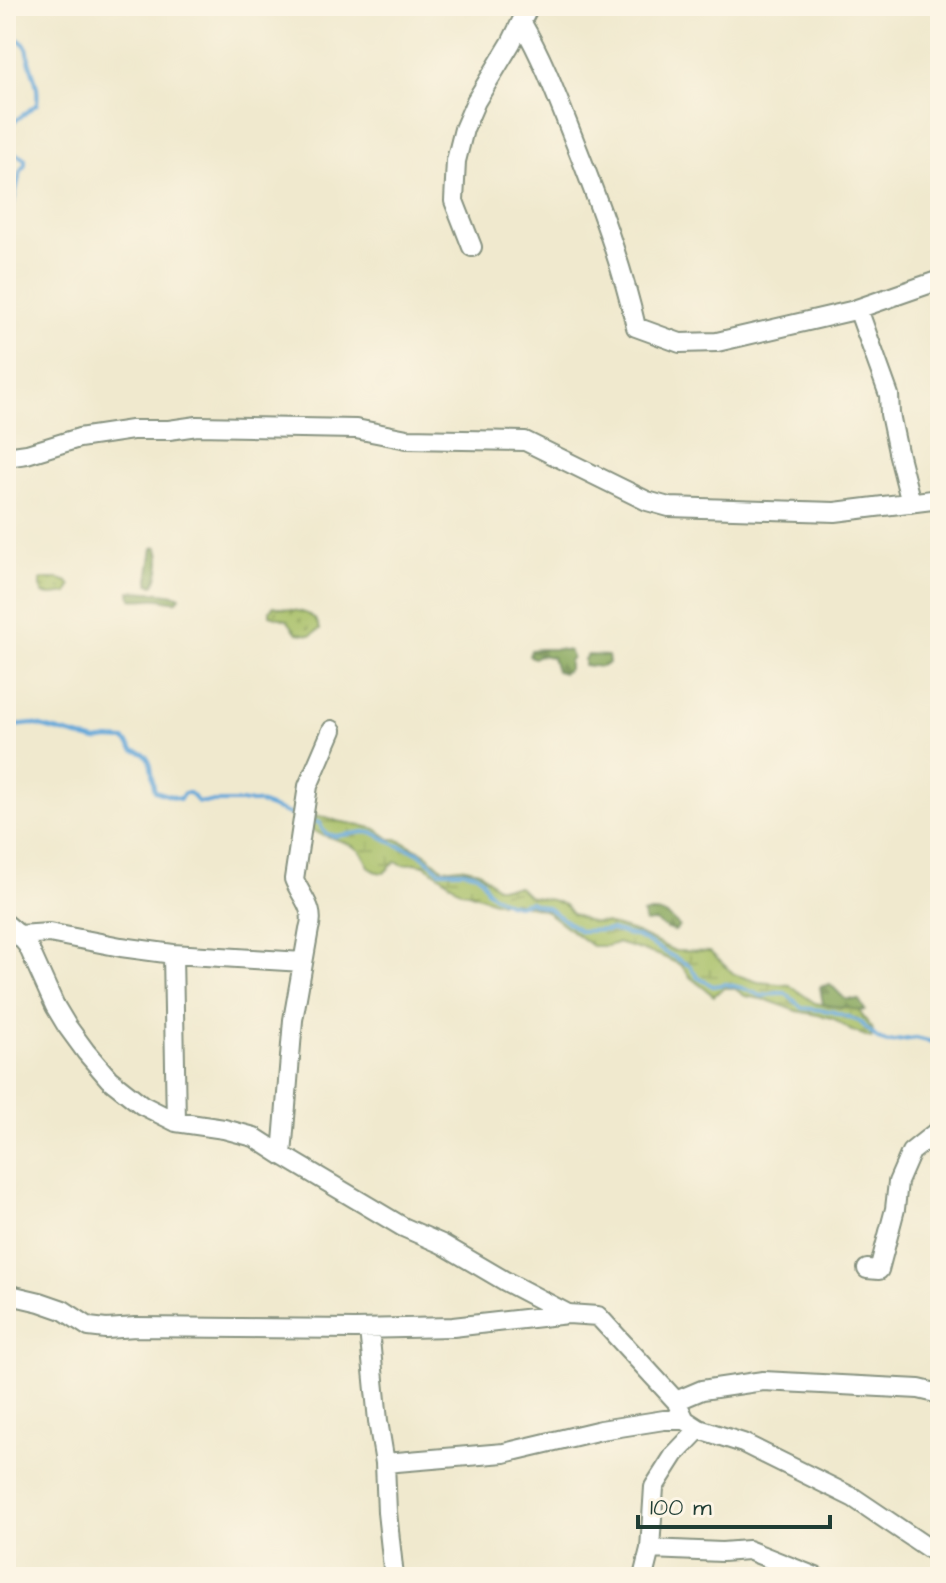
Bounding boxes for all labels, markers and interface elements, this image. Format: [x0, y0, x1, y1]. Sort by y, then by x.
scale bar [638, 1479, 830, 1529]
text: 100 m [650, 1491, 712, 1525]

